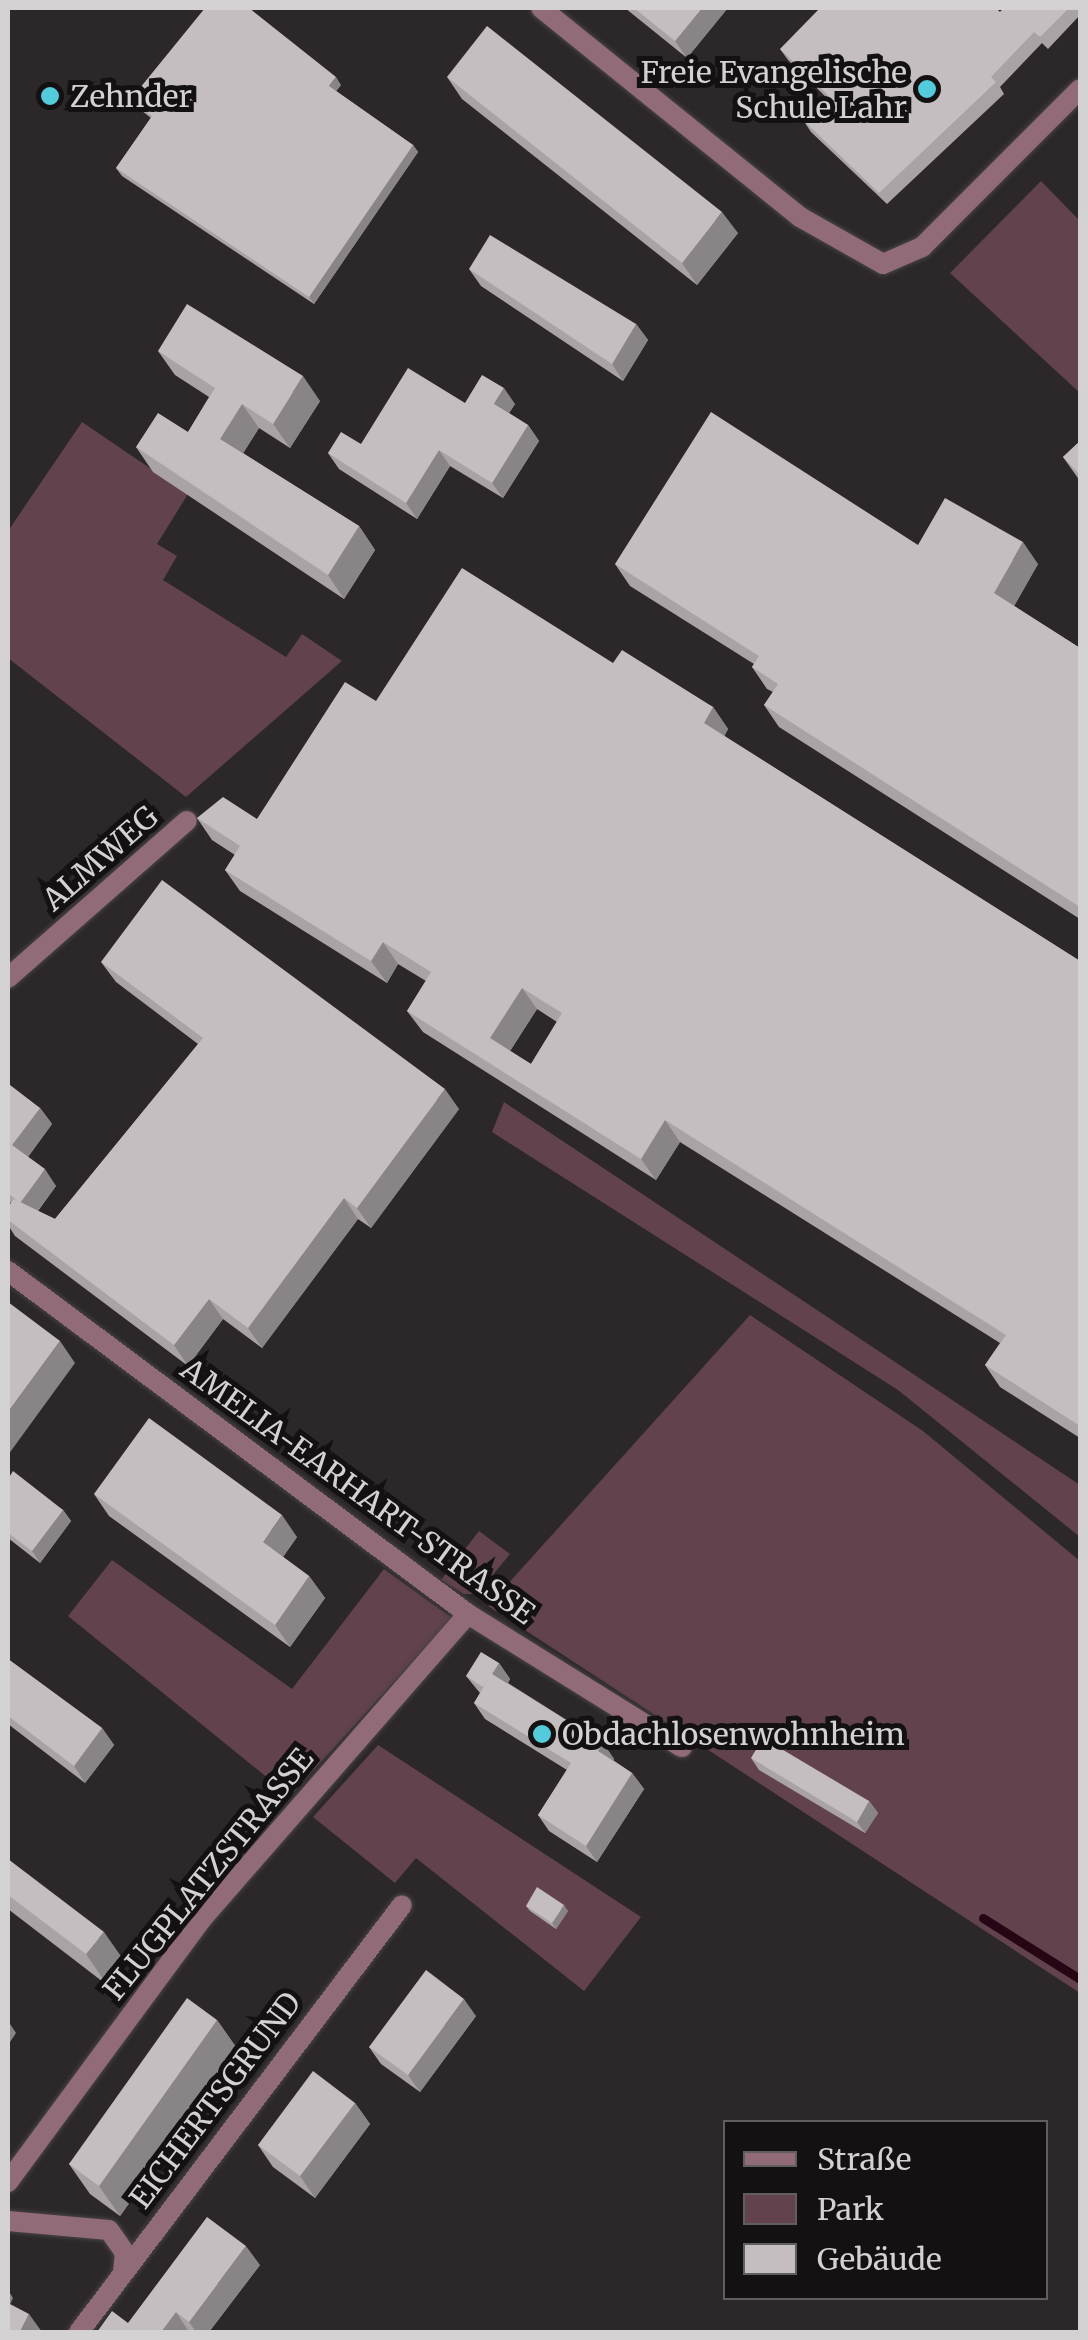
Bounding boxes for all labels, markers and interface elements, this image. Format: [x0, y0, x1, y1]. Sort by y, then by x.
place label: Freie Evangelische Schule Lahr [641, 54, 907, 124]
place label: Zehnder [70, 78, 192, 114]
marker: Freie Evangelische Schule Lahr [916, 78, 938, 100]
marker: Zehnder [39, 85, 61, 107]
street label: ALMWEG [35, 798, 165, 918]
street label: AMELIA-EARHART-STRASSE [174, 1351, 542, 1631]
place label: Obdachlosenwohnheim [562, 1716, 905, 1752]
marker: Obdachlosenwohnheim [531, 1723, 553, 1745]
street label: FLUGPLATZSTRASSE [96, 1741, 320, 2007]
street label: EICHERTSGRUND [122, 1985, 308, 2215]
legend [723, 2120, 1048, 2300]
text: Straße [817, 2140, 911, 2178]
text: Park [817, 2190, 884, 2228]
text: Gebäude [817, 2240, 942, 2278]

